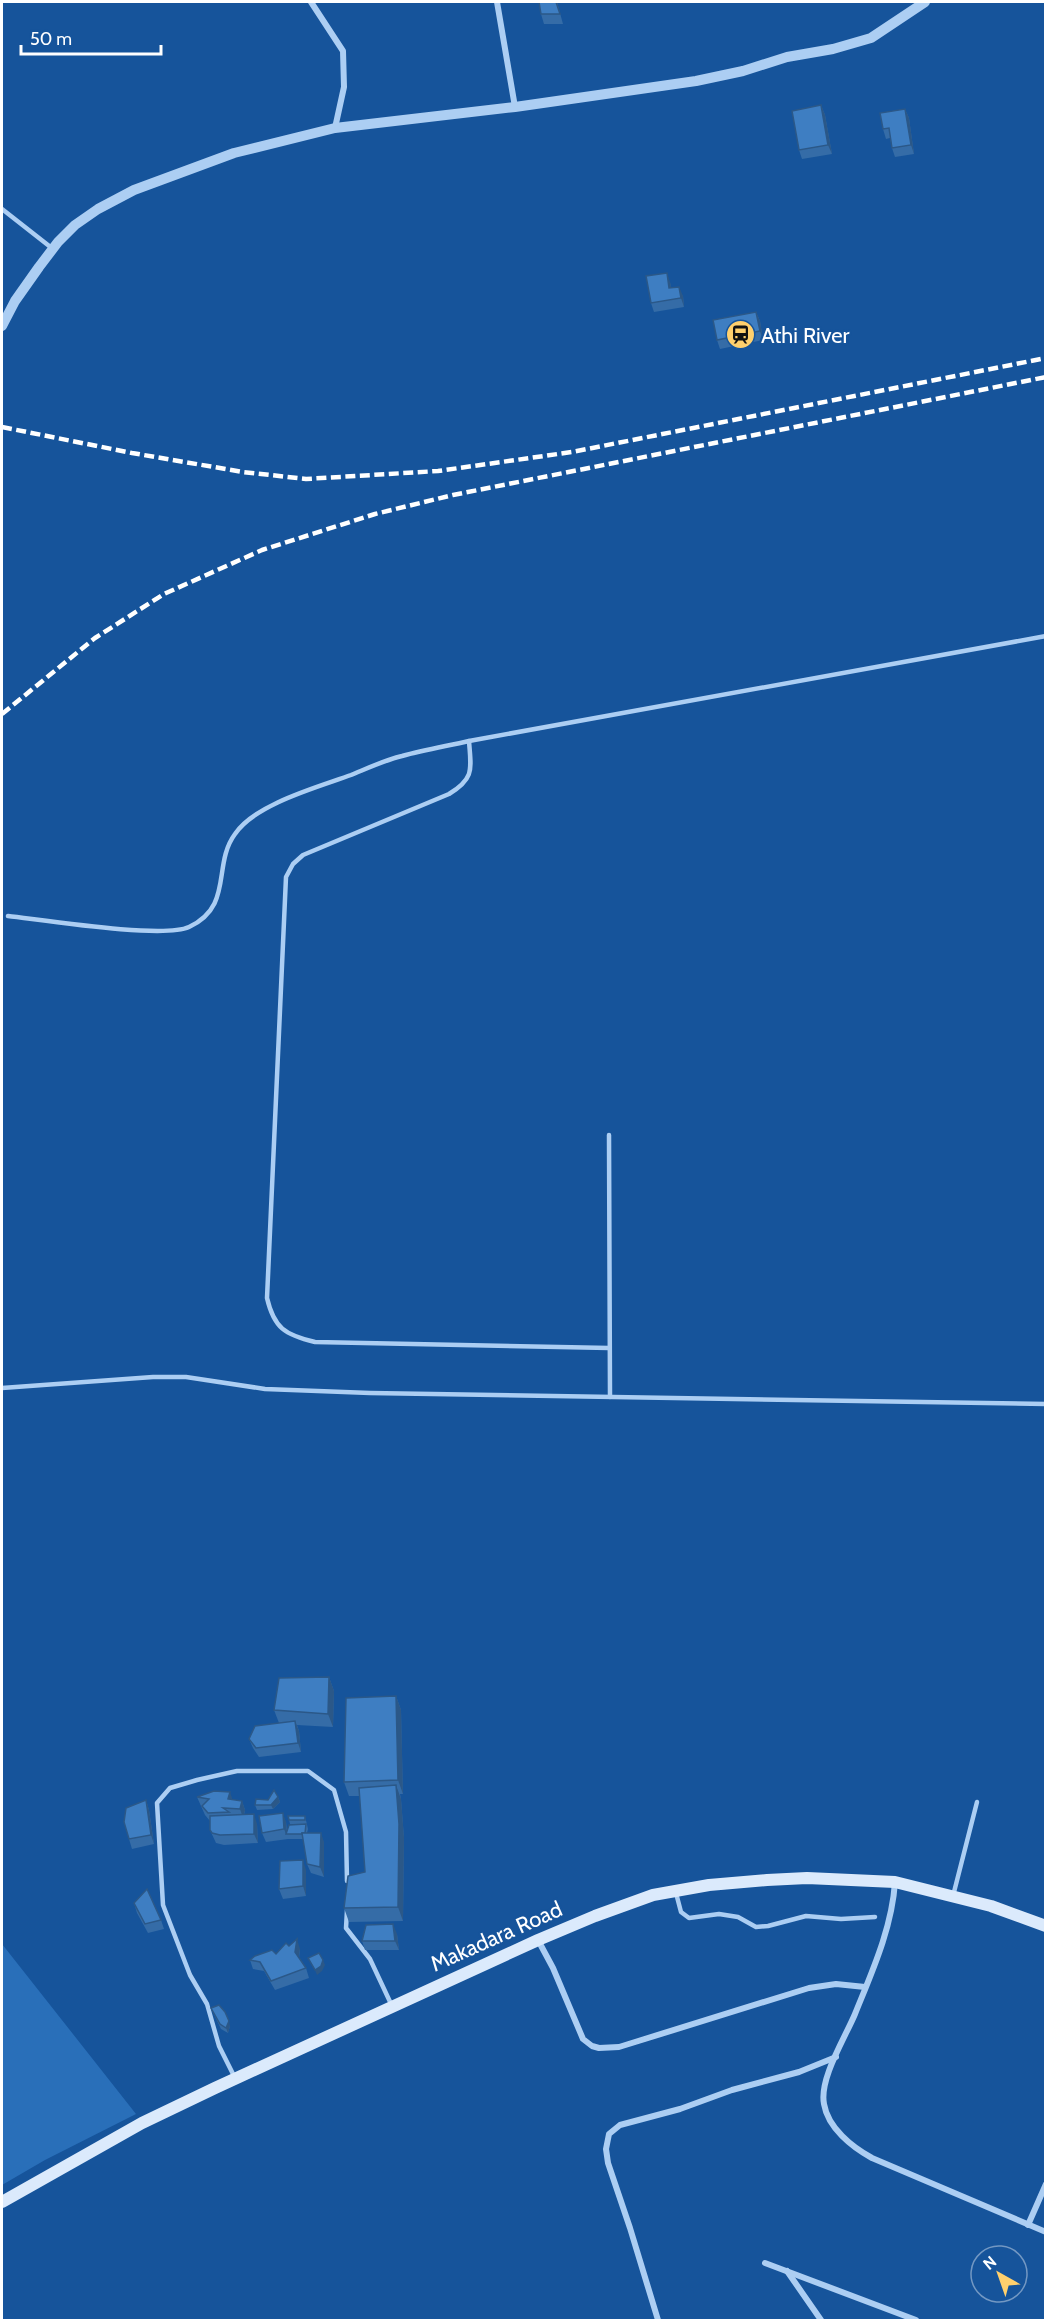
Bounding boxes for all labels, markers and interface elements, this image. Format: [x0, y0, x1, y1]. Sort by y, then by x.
scale bar [21, 18, 160, 56]
text: 50 m [30, 28, 72, 50]
station icon: Athi River [724, 319, 756, 351]
place label: Athi River [761, 322, 850, 349]
street label: Makadara Road [426, 1895, 566, 1978]
north arrow [969, 2244, 1029, 2304]
text: N [979, 2252, 1000, 2274]

